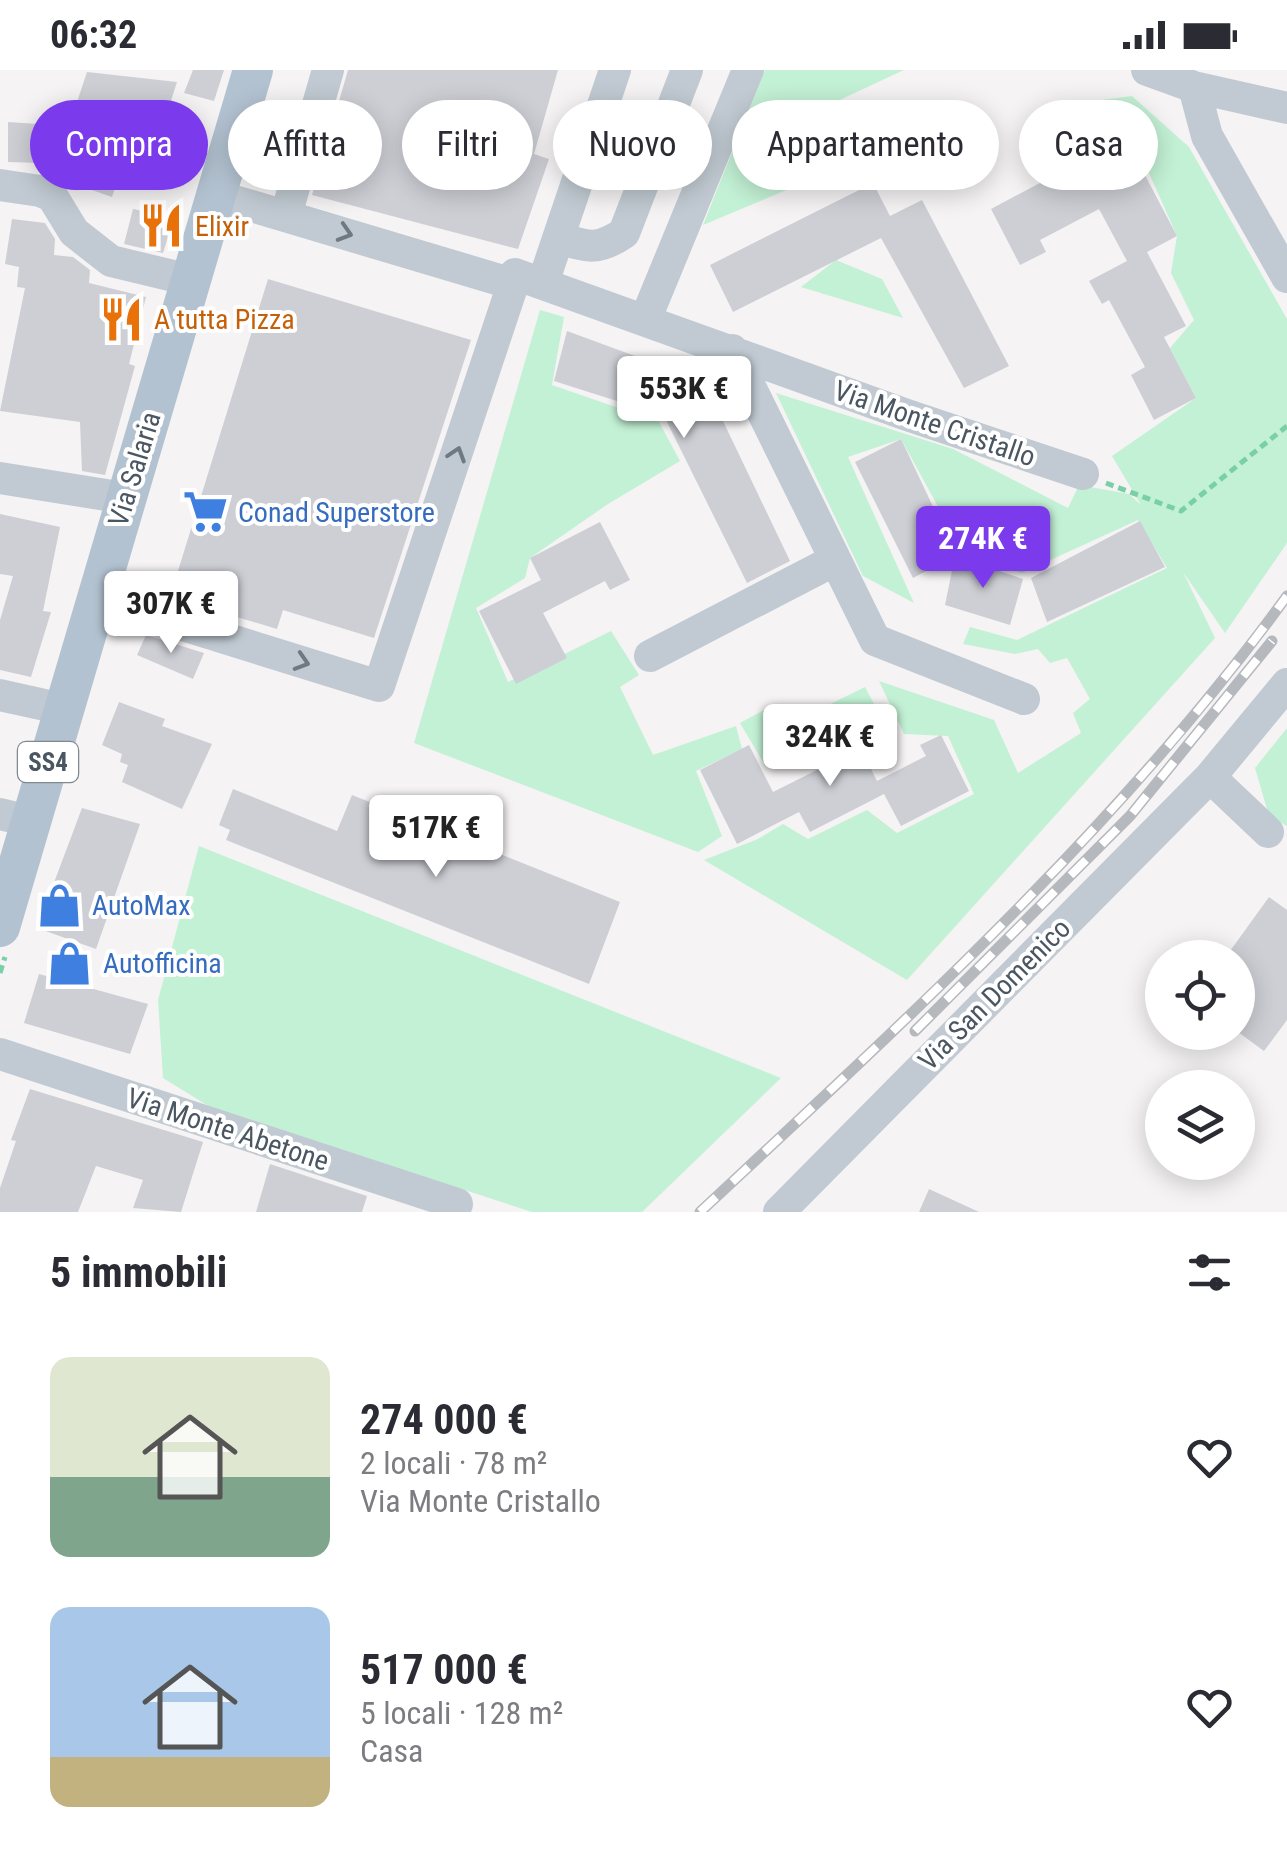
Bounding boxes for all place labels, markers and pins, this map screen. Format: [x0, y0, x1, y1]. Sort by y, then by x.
restaurant icon: Elixir [138, 202, 186, 250]
place label: Elixir [195, 210, 249, 243]
restaurant icon: A tutta Pizza [97, 295, 145, 343]
place label: A tutta Pizza [154, 303, 295, 336]
pin: 553K € [603, 356, 765, 441]
supermarket icon: Conad Superstore [181, 488, 229, 536]
place label: Conad Superstore [238, 496, 435, 529]
pin: 274K € [902, 506, 1064, 591]
pin: 307K € [90, 571, 252, 656]
pin: 324K € [749, 704, 911, 789]
pin: 517K € [355, 795, 517, 880]
shop icon: AutoMax [35, 881, 83, 929]
place label: AutoMax [92, 889, 190, 922]
shop icon: Autofficina [46, 939, 94, 987]
place label: Autofficina [103, 947, 222, 980]

